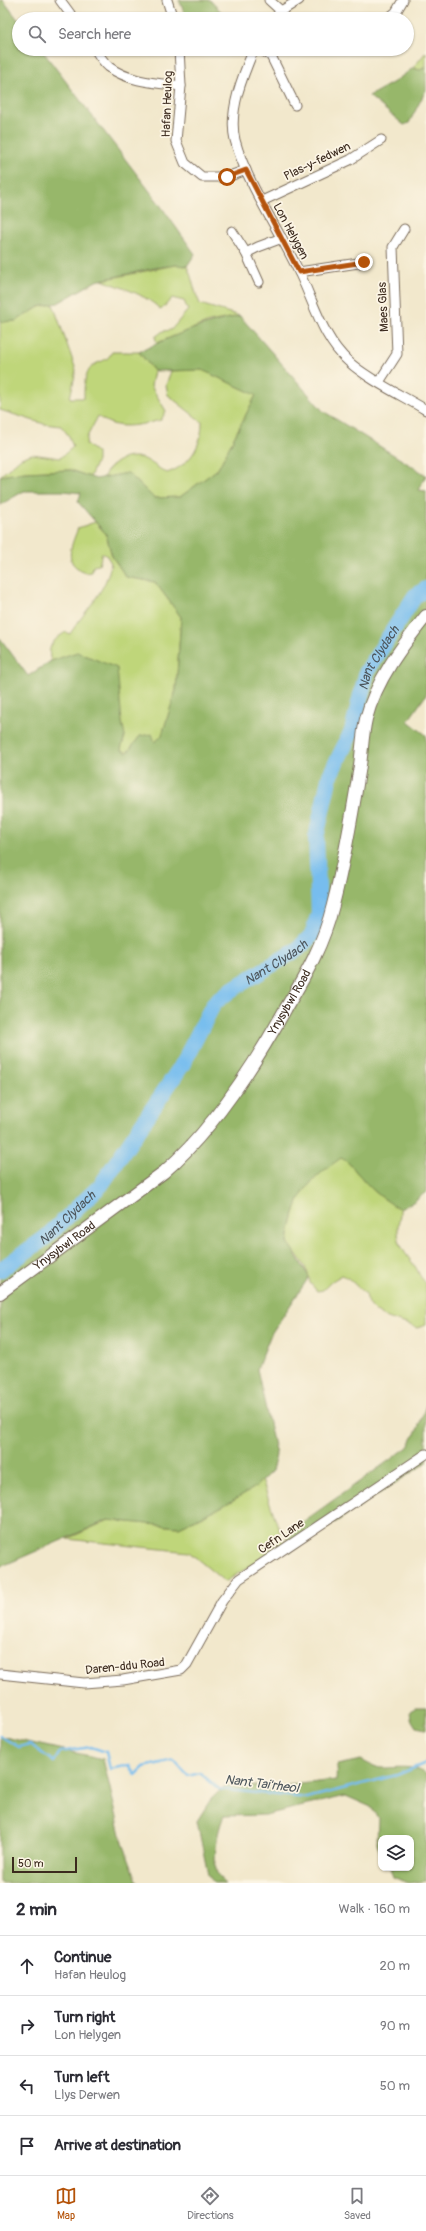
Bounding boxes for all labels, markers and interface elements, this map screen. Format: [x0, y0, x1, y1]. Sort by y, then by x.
search box [12, 12, 414, 56]
icon: search [26, 23, 48, 45]
text: Search here [58, 25, 131, 44]
street label: Hafan Heulog [159, 70, 176, 138]
street label: Plas-y-fedwen [281, 139, 353, 184]
route start [218, 168, 236, 186]
street label: Lon Helygen [269, 200, 312, 262]
route end [355, 253, 373, 271]
street label: Maes Glas [375, 281, 392, 332]
water label: Nant Clydach [356, 622, 403, 692]
water label: Nant Clydach [242, 936, 312, 989]
street label: Ynysybwl Road [265, 967, 315, 1039]
water label: Nant Clydach [36, 1187, 99, 1249]
street label: Ynysybwl Road [30, 1218, 99, 1274]
street label: Cefn Lane [255, 1516, 307, 1557]
street label: Daren-ddu Road [84, 1655, 166, 1678]
water label: Nant Tai'rheol [224, 1772, 302, 1797]
map controls [378, 1835, 414, 1871]
button: layers [378, 1835, 414, 1871]
scale bar [12, 1855, 77, 1874]
text: 50 m [18, 1857, 44, 1870]
text: 2 min [16, 1899, 57, 1920]
text: Walk · 160 m [339, 1901, 410, 1917]
text: Continue [54, 1948, 112, 1967]
icon: ahead [16, 1955, 38, 1977]
text: 20 m [379, 1958, 410, 1974]
text: Hafan Heulog [54, 1967, 126, 1983]
text: Turn right [54, 2008, 115, 2027]
icon: right [16, 2015, 38, 2037]
text: 90 m [380, 2018, 410, 2034]
text: Lon Helygen [54, 2027, 121, 2043]
text: Turn left [54, 2068, 110, 2087]
icon: left [16, 2075, 38, 2097]
text: 50 m [380, 2078, 410, 2094]
text: Llys Derwen [54, 2087, 120, 2103]
icon: arrive [16, 2135, 38, 2157]
text: Arrive at destination [54, 2136, 181, 2155]
tab: Map [55, 2185, 77, 2222]
tab: Directions [187, 2185, 234, 2222]
tab: Saved [344, 2185, 371, 2222]

